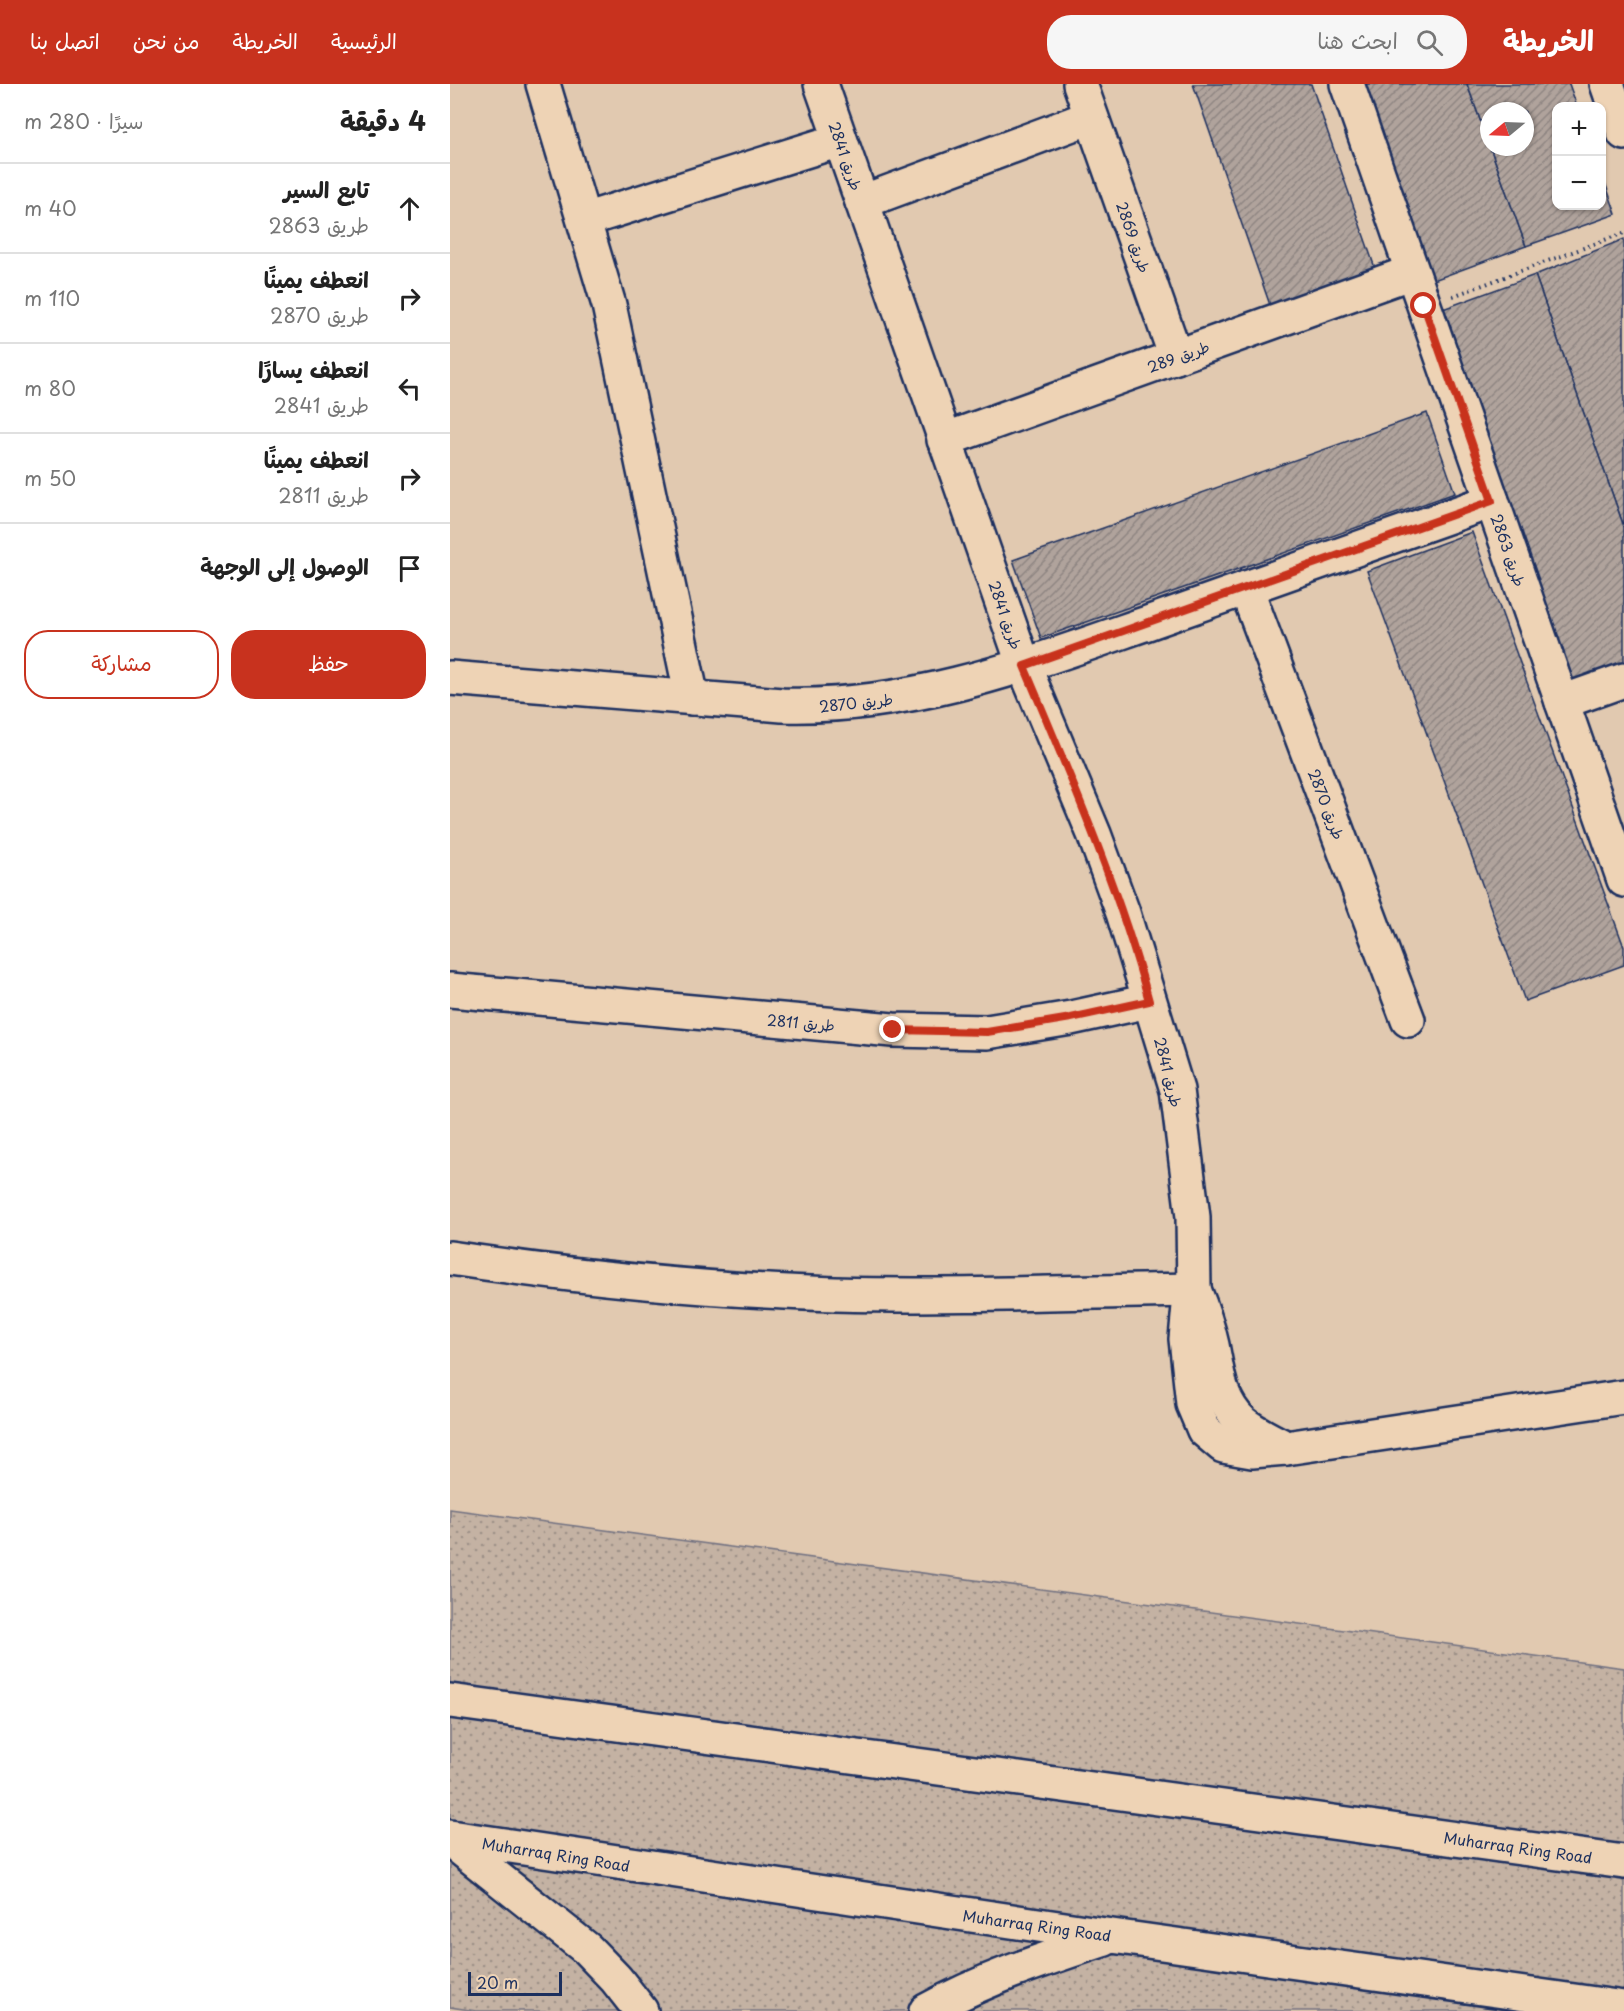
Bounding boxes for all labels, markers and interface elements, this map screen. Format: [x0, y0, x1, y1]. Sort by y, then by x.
search box [1047, 15, 1467, 69]
text: الخريطة [1503, 18, 1594, 61]
text: ابحث هنا [1317, 23, 1398, 56]
text: اتصل بنا [30, 24, 100, 56]
text: من نحن [133, 24, 199, 56]
text: الخريطة [232, 24, 298, 56]
text: الرئيسية [331, 24, 397, 56]
icon: search [1413, 26, 1446, 59]
text: 4 دقيقة [340, 101, 426, 140]
north arrow [1480, 102, 1534, 156]
map controls [1552, 102, 1606, 210]
button: + [1552, 102, 1606, 156]
text: سيرًا · 280 m [24, 106, 143, 136]
street label: طريق 2841 [823, 118, 869, 194]
button: − [1552, 156, 1606, 210]
text: تابع السير [284, 172, 369, 205]
icon: ahead [393, 192, 426, 225]
text: 40 m [24, 193, 77, 223]
street label: طريق 2869 [1111, 198, 1157, 276]
text: طريق 2863 [268, 210, 369, 240]
text: انعطف يمينًا [264, 262, 369, 295]
icon: right [393, 282, 426, 315]
text: 110 m [24, 283, 80, 313]
route start [1410, 292, 1436, 318]
text: طريق 2870 [270, 300, 369, 330]
street label: طريق 289 [1144, 334, 1212, 378]
text: انعطف يسارًا [258, 352, 369, 385]
icon: left [393, 372, 426, 405]
text: 80 m [24, 373, 76, 403]
text: طريق 2841 [274, 390, 369, 420]
text: انعطف يمينًا [264, 442, 369, 475]
icon: right [393, 462, 426, 495]
text: 50 m [24, 463, 76, 493]
text: طريق 2811 [278, 480, 369, 510]
street label: طريق 2863 [1486, 511, 1532, 589]
text: الوصول إلى الوجهة [200, 549, 369, 582]
icon: arrive [393, 552, 426, 585]
street label: طريق 2841 [983, 577, 1029, 653]
button: مشاركة [24, 630, 219, 699]
button: حفظ [231, 630, 426, 699]
street label: طريق 2870 [818, 687, 894, 717]
street label: طريق 2870 [1303, 765, 1351, 843]
street label: طريق 2811 [766, 1008, 836, 1036]
route end [879, 1016, 905, 1042]
street label: طريق 2841 [1149, 1035, 1189, 1109]
street label: Muharraq Ring Road [1442, 1825, 1594, 1869]
street label: Muharraq Ring Road [480, 1831, 632, 1877]
street label: Muharraq Ring Road [961, 1903, 1113, 1947]
scale bar [468, 1969, 562, 1996]
text: 20 m [477, 1970, 518, 1994]

